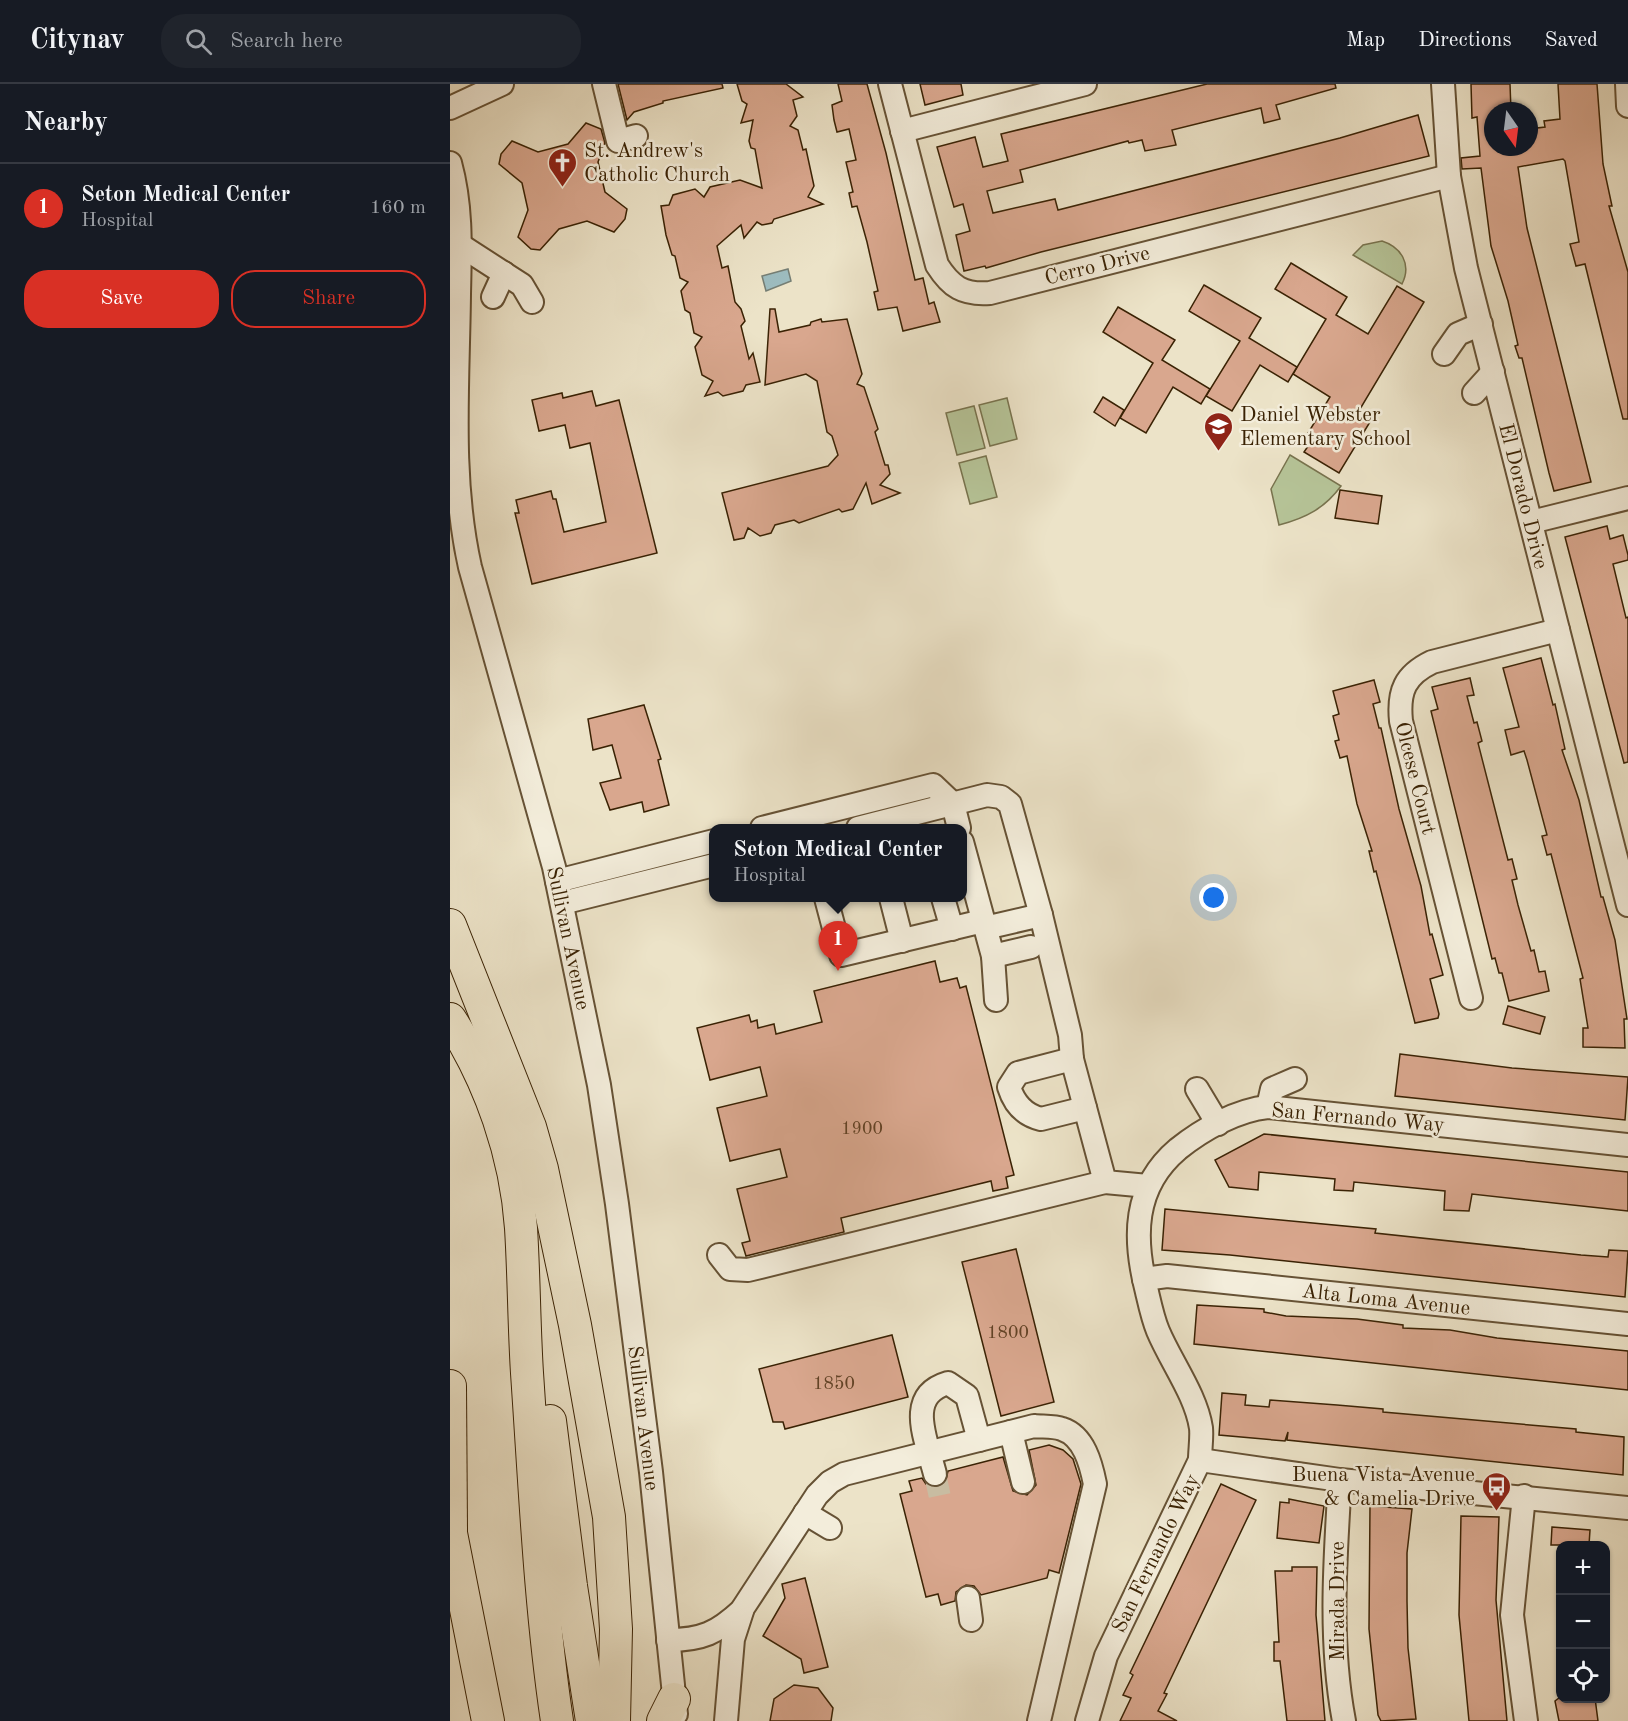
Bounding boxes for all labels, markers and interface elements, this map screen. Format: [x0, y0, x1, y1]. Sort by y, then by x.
search box [161, 14, 581, 68]
icon: search [182, 25, 215, 58]
text: Citynav [30, 27, 125, 55]
text: Search here [230, 30, 343, 52]
text: Map [1346, 30, 1385, 51]
text: Directions [1418, 30, 1512, 51]
text: Saved [1545, 30, 1598, 51]
north arrow [1484, 102, 1538, 156]
text: Nearby [24, 110, 108, 136]
place label: St. Andrew's Catholic Church [584, 141, 730, 186]
church icon: St. Andrew's Catholic Church [547, 146, 579, 188]
text: Seton Medical Center [81, 184, 290, 206]
text: 1 [38, 198, 49, 218]
text: 160 m [370, 198, 426, 218]
text: Hospital [81, 211, 153, 231]
street label: Cerro Drive [1043, 243, 1152, 290]
button: Save [24, 270, 219, 328]
button: Share [231, 270, 426, 328]
place label: Daniel Webster Elementary School [1240, 405, 1411, 450]
school or university icon: Daniel Webster Elementary School [1203, 410, 1235, 452]
street label: El Dorado Drive [1494, 421, 1551, 571]
street label: Olcese Court [1390, 720, 1439, 837]
popup [709, 824, 967, 902]
text: Seton Medical Center [733, 839, 943, 861]
street label: Sullivan Avenue [542, 865, 593, 1012]
text: Hospital [733, 866, 806, 886]
your location [1199, 883, 1228, 912]
pin: 1 [818, 922, 858, 971]
street label: San Fernando Way [1270, 1100, 1445, 1137]
house number: 1900 [841, 1120, 883, 1138]
street label: Alta Loma Avenue [1300, 1281, 1471, 1320]
house number: 1800 [987, 1324, 1029, 1342]
street label: Sullivan Avenue [623, 1344, 662, 1492]
house number: 1850 [813, 1375, 855, 1393]
place label: Buena Vista Avenue & Camelia Drive [1292, 1465, 1475, 1510]
bus stop icon: Buena Vista Avenue & Camelia Drive [1480, 1470, 1512, 1512]
street label: San Fernando Way [1109, 1471, 1204, 1636]
street label: Mirada Drive [1328, 1541, 1349, 1661]
map controls [1556, 1541, 1610, 1703]
button: + [1556, 1541, 1610, 1595]
button: − [1556, 1595, 1610, 1649]
button: locate [1556, 1649, 1610, 1703]

